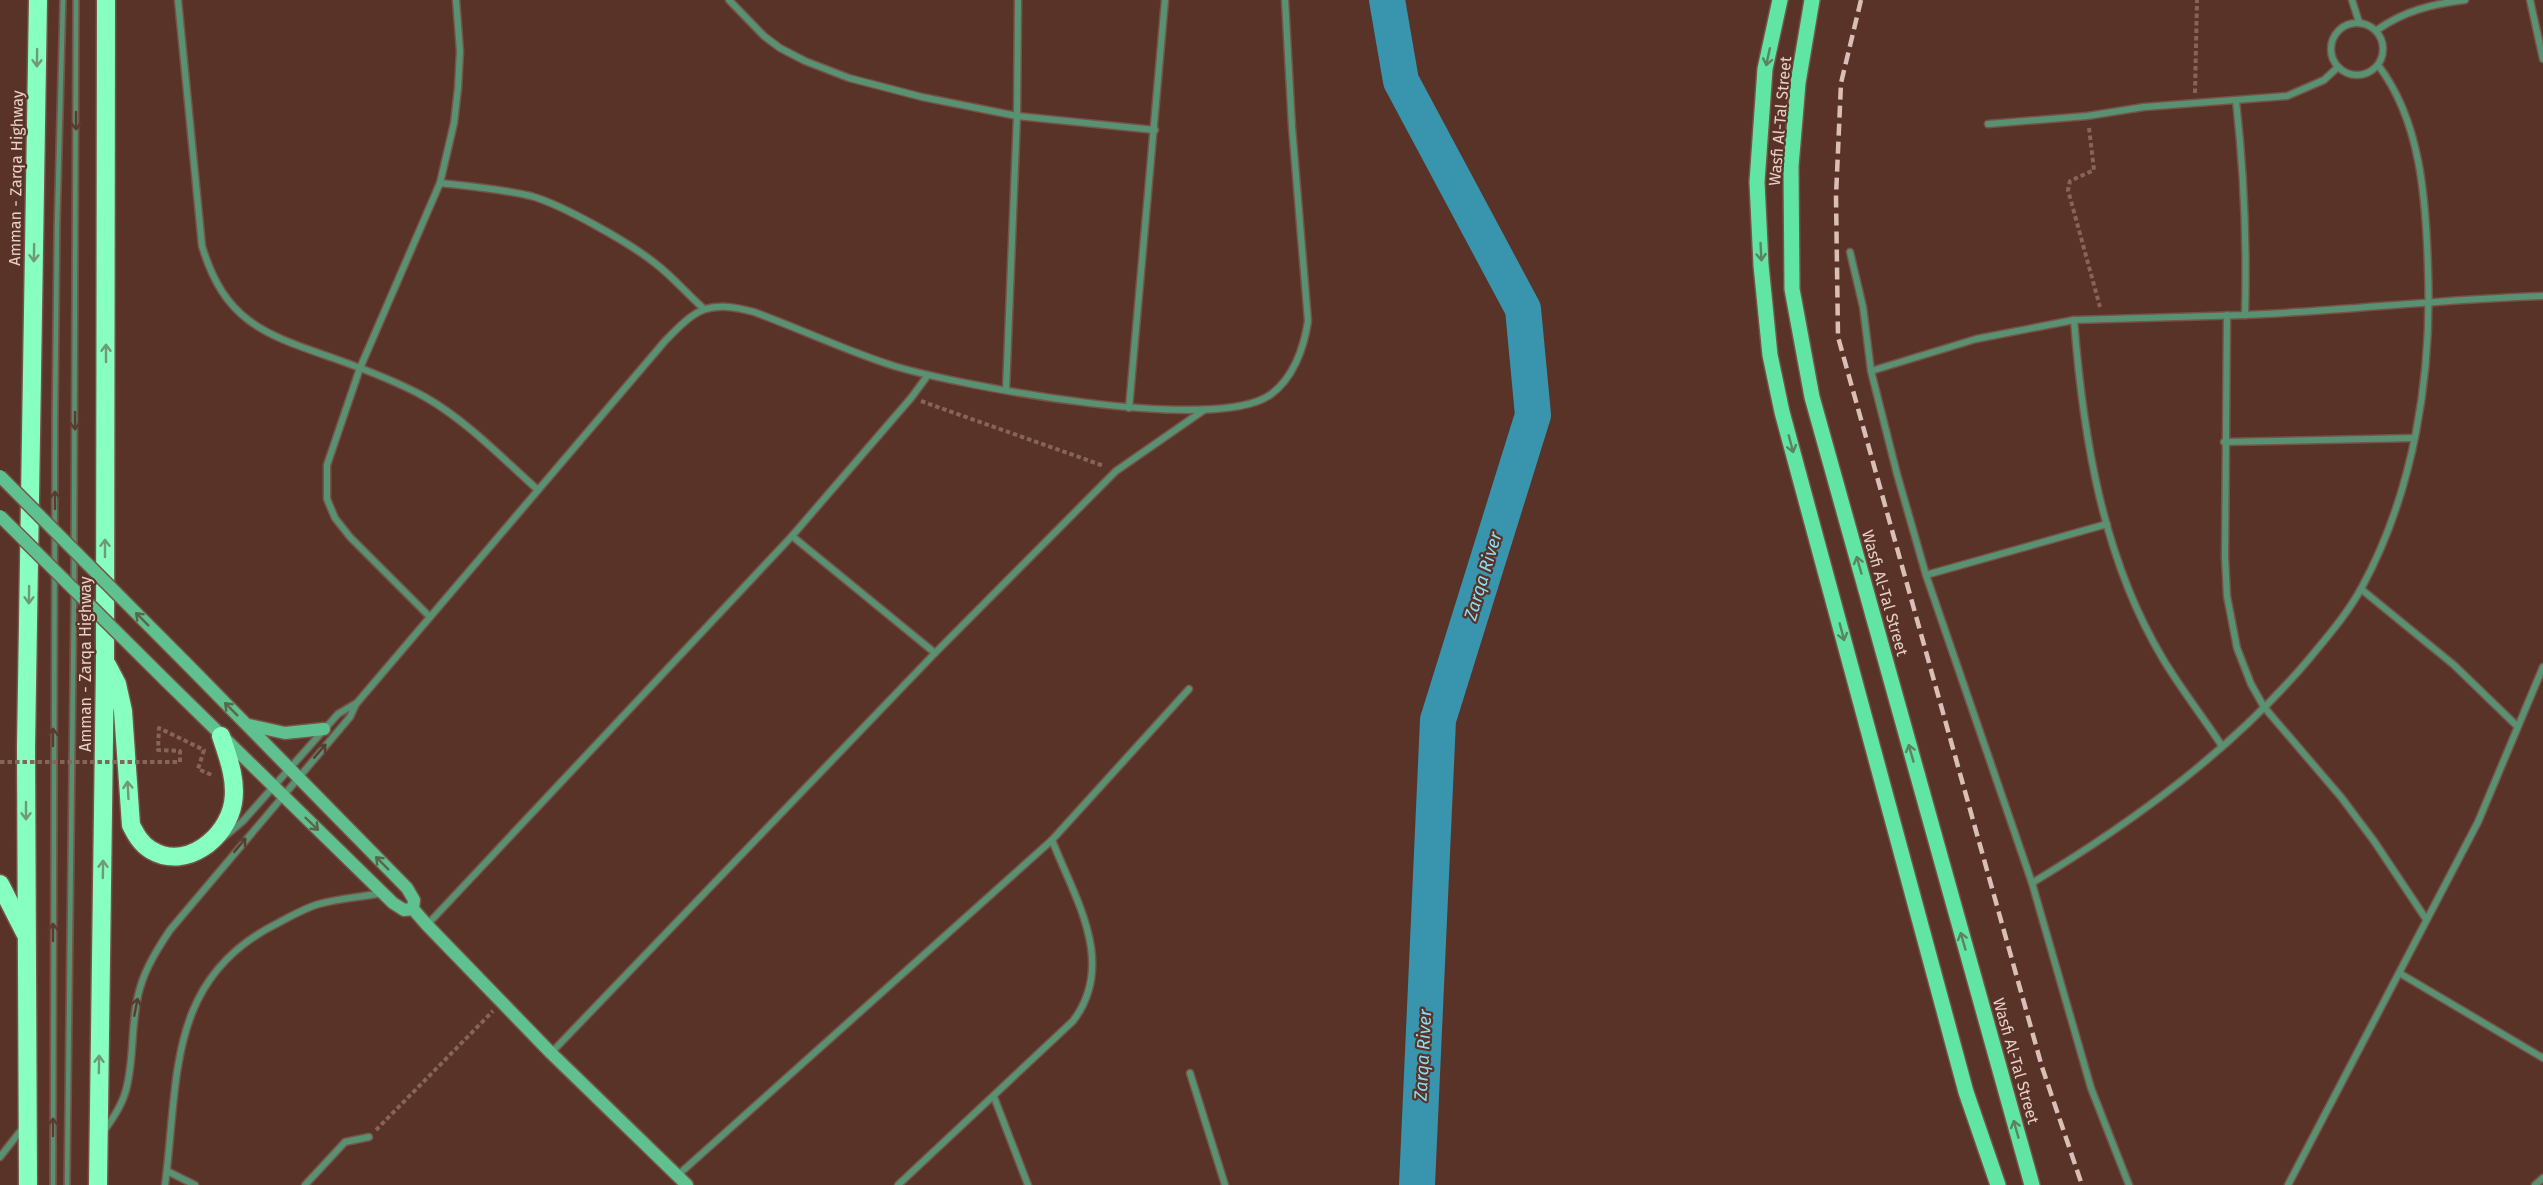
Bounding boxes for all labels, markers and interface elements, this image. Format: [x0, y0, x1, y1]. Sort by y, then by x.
one-way arrow [1762, 47, 1773, 67]
one-way arrow [32, 48, 43, 68]
street label: Wasfi Al-Tal Street [1765, 55, 1795, 187]
street label: Amman - Zarqa Highway [5, 90, 27, 266]
one-way arrow [70, 111, 82, 131]
one-way arrow [1755, 241, 1766, 261]
one-way arrow [28, 243, 40, 263]
one-way arrow [100, 343, 112, 363]
one-way arrow [69, 411, 81, 431]
one-way arrow [1786, 434, 1797, 453]
one-way arrow [49, 490, 61, 510]
water label: Zarqa River [1459, 528, 1507, 624]
street label: Wasfi Al-Tal Street [1858, 528, 1912, 658]
one-way arrow [100, 538, 111, 558]
one-way arrow [1852, 556, 1864, 575]
street label: Amman - Zarqa Highway [76, 576, 95, 752]
one-way arrow [23, 585, 35, 605]
one-way arrow [135, 612, 150, 627]
one-way arrow [1837, 622, 1848, 641]
one-way arrow [224, 701, 238, 716]
one-way arrow [47, 727, 59, 747]
one-way arrow [313, 744, 327, 759]
one-way arrow [1905, 744, 1916, 763]
one-way arrow [122, 780, 133, 800]
one-way arrow [20, 801, 32, 821]
one-way arrow [305, 817, 320, 832]
one-way arrow [233, 838, 247, 853]
one-way arrow [375, 855, 390, 870]
one-way arrow [97, 859, 109, 879]
one-way arrow [47, 922, 59, 942]
one-way arrow [1957, 932, 1969, 951]
street label: Wasfi Al-Tal Street [1989, 996, 2043, 1126]
one-way arrow [131, 997, 143, 1016]
water label: Zarqa River [1410, 1008, 1436, 1102]
one-way arrow [93, 1054, 105, 1074]
one-way arrow [47, 1117, 59, 1137]
one-way arrow [2010, 1120, 2021, 1139]

